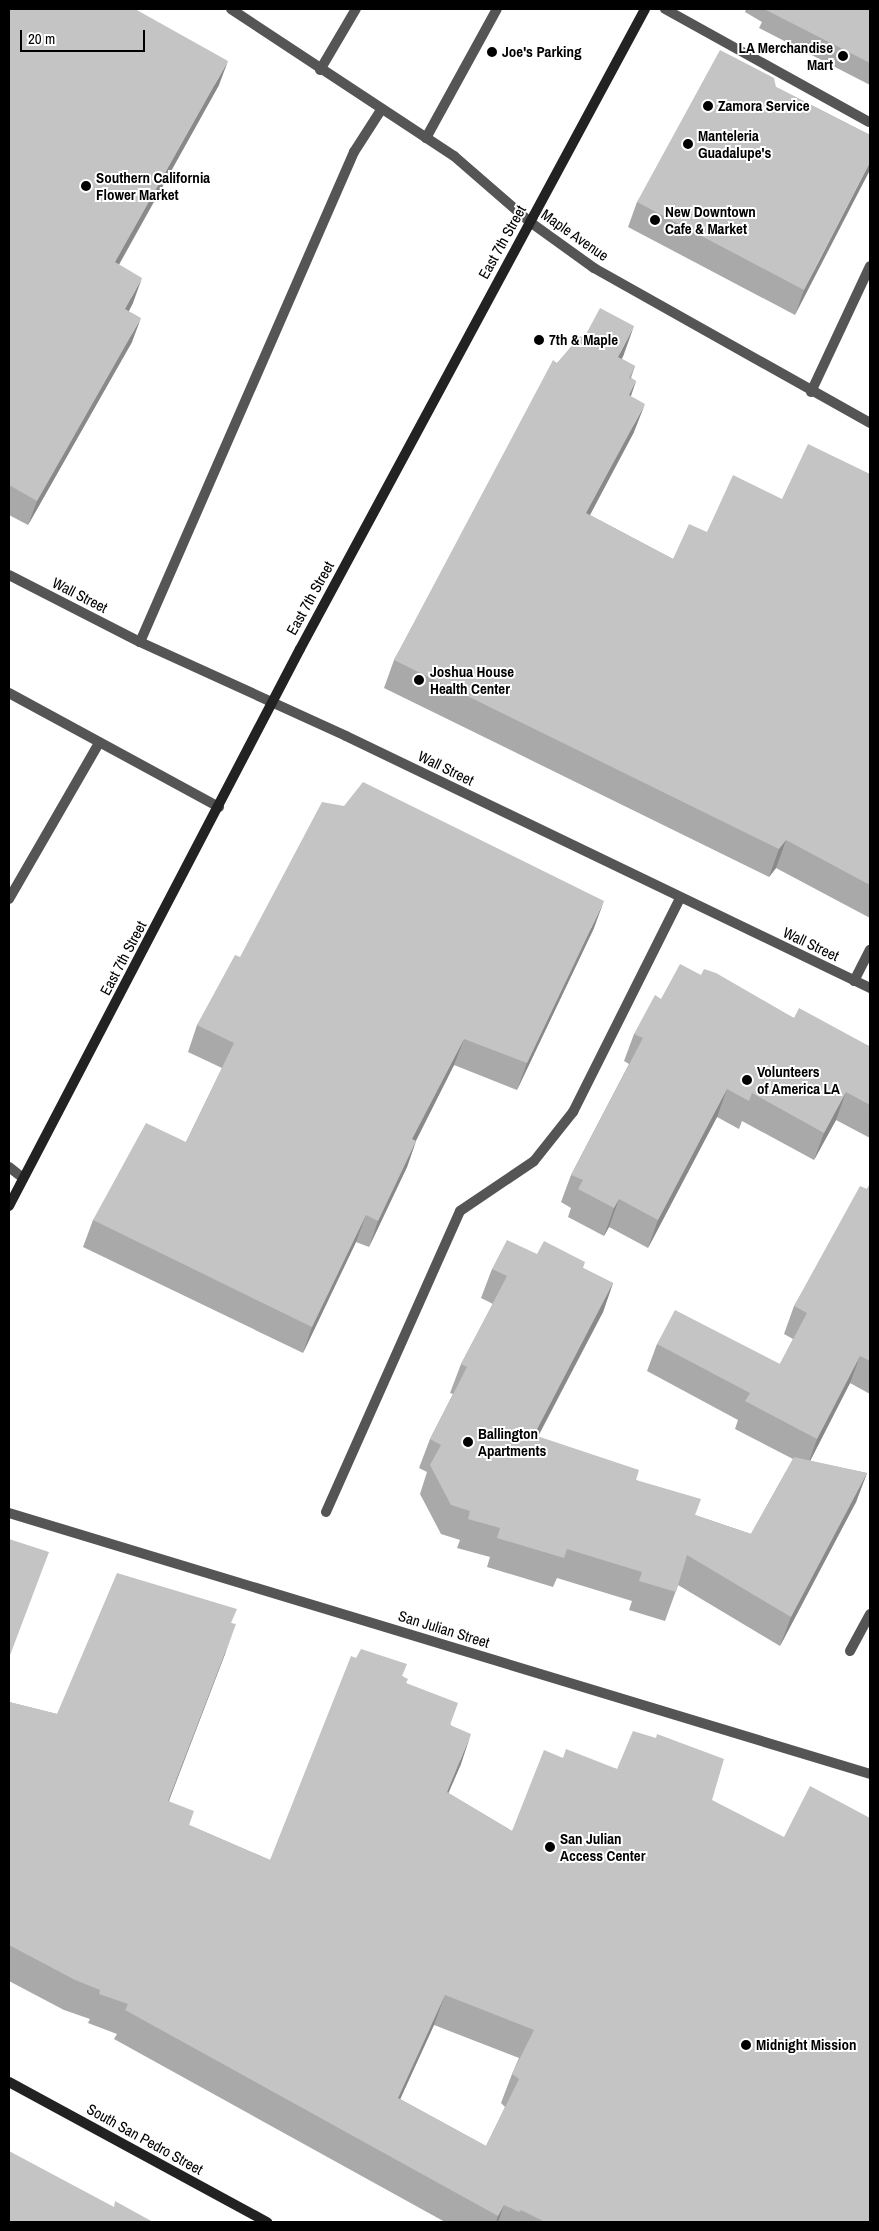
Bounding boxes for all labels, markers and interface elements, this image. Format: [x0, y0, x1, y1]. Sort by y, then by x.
scale bar [22, 20, 148, 52]
text: 20 m [28, 28, 55, 49]
place label: LA Merchandise Mart [738, 38, 833, 73]
place label: Joe's Parking [502, 43, 581, 61]
marker: Joe's Parking [486, 46, 498, 58]
marker: LA Merchandise Mart [837, 50, 849, 62]
place label: Zamora Service [718, 97, 810, 115]
marker: Zamora Service [702, 100, 714, 112]
place label: Manteleria Guadalupe's [698, 126, 771, 161]
marker: Manteleria Guadalupe's [682, 138, 694, 150]
place label: Southern California Flower Market [96, 168, 210, 203]
marker: Southern California Flower Market [80, 180, 92, 192]
street label: East 7th Street [474, 202, 530, 282]
place label: New Downtown Cafe & Market [665, 202, 756, 237]
street label: Maple Avenue [538, 205, 612, 265]
marker: New Downtown Cafe & Market [649, 214, 661, 226]
place label: 7th & Maple [549, 331, 618, 349]
marker: 7th & Maple [533, 334, 545, 346]
street label: East 7th Street [282, 558, 338, 638]
street label: Wall Street [49, 573, 111, 617]
place label: Joshua House Health Center [430, 662, 514, 697]
marker: Joshua House Health Center [412, 673, 426, 687]
street label: Wall Street [415, 747, 477, 789]
street label: East 7th Street [96, 918, 150, 998]
street label: Wall Street [780, 923, 842, 965]
place label: Volunteers of America LA [757, 1062, 840, 1097]
marker: Volunteers of America LA [741, 1074, 753, 1086]
place label: Ballington Apartments [478, 1424, 546, 1459]
marker: Ballington Apartments [462, 1436, 474, 1448]
street label: San Julian Street [396, 1607, 492, 1651]
place label: San Julian Access Center [560, 1829, 645, 1864]
marker: San Julian Access Center [544, 1841, 556, 1853]
place label: Midnight Mission [756, 2036, 856, 2054]
marker: Midnight Mission [740, 2039, 752, 2051]
street label: South San Pedro Street [84, 2100, 206, 2178]

